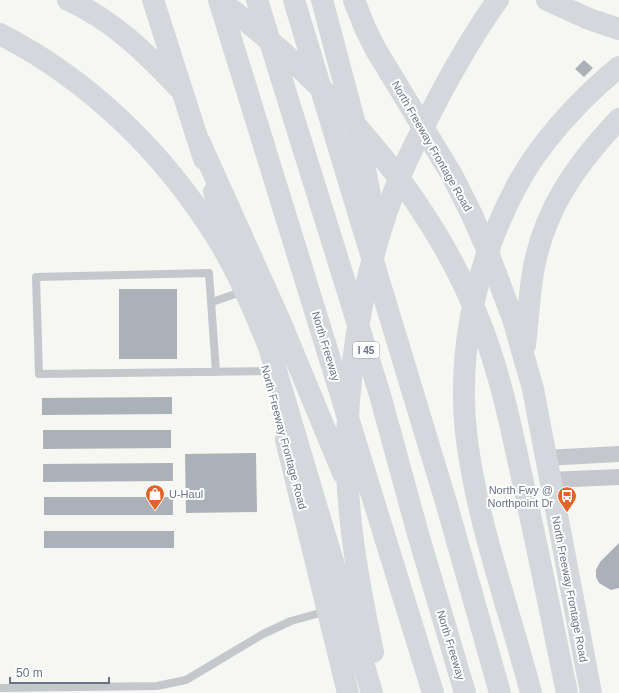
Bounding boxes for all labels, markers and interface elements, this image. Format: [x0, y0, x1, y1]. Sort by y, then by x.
street label: North Freeway Frontage Road [390, 79, 474, 213]
street label: North Freeway [310, 310, 342, 383]
road number: I 45 [353, 342, 379, 358]
street label: North Freeway Frontage Road [259, 364, 309, 510]
shop icon: U-Haul [144, 483, 166, 511]
place label: North Fwy @ Northpoint Dr [488, 484, 553, 509]
bus stop icon: North Fwy @ Northpoint Dr [556, 485, 578, 513]
place label: U-Haul [169, 488, 203, 500]
street label: North Freeway Frontage Road [550, 515, 590, 663]
street label: North Freeway [435, 609, 467, 682]
scale bar [10, 659, 109, 685]
text: 50 m [16, 666, 43, 680]

